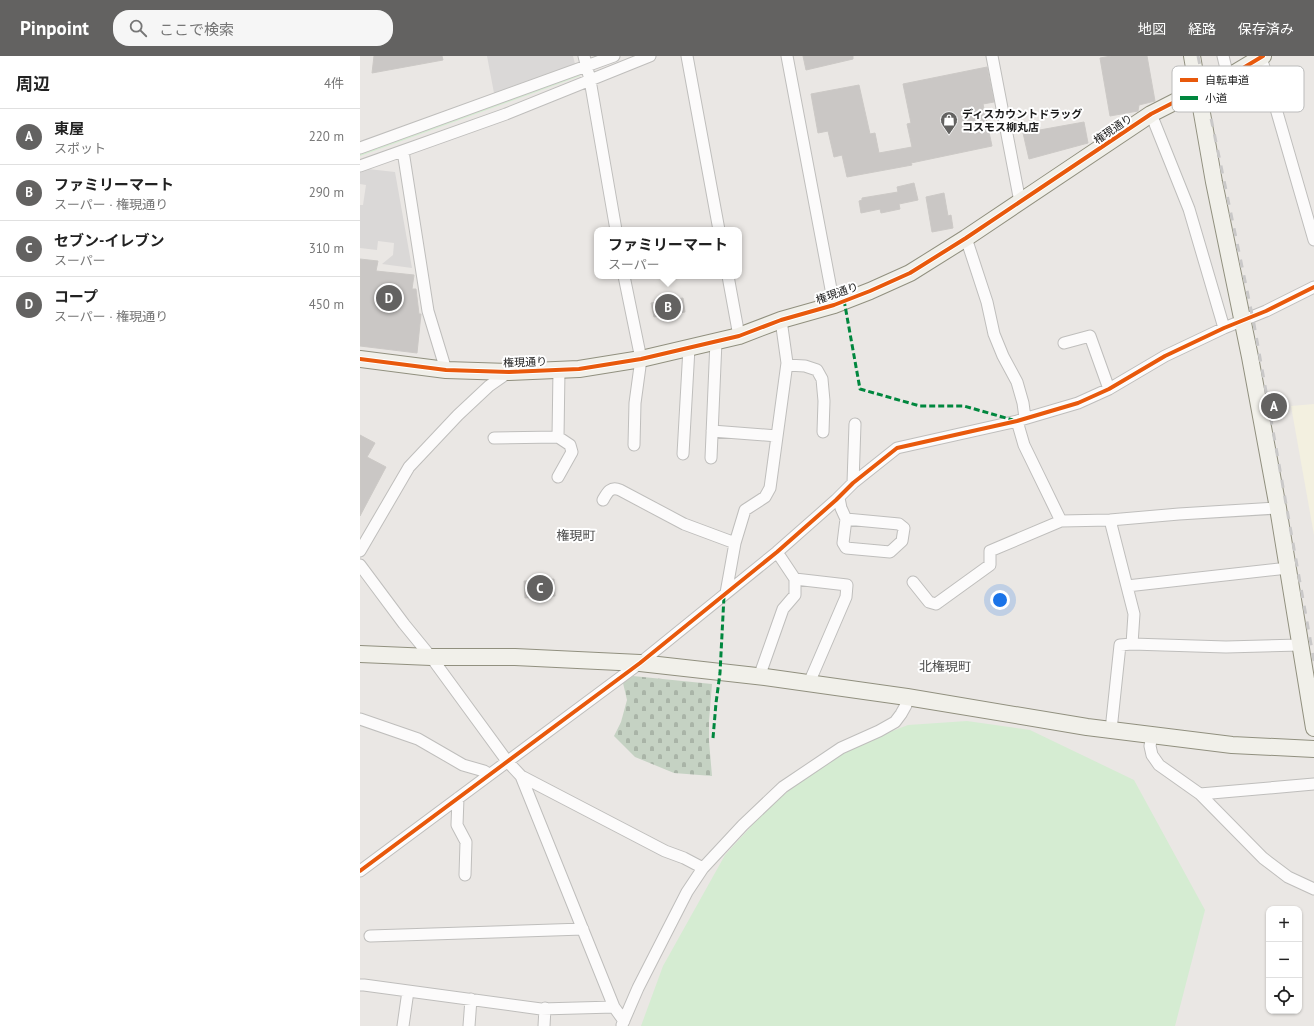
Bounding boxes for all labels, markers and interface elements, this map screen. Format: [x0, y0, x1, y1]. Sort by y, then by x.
search box [113, 10, 393, 46]
text: Pinpoint [20, 16, 89, 40]
icon: search [127, 17, 149, 39]
text: ここで検索 [159, 20, 234, 39]
text: 地図 [1138, 20, 1166, 38]
text: 経路 [1188, 20, 1216, 38]
text: 保存済み [1238, 20, 1294, 38]
legend [1172, 66, 1304, 112]
text: 周辺 [16, 73, 50, 95]
text: 自転車道 [1205, 73, 1249, 87]
text: 4件 [324, 75, 344, 92]
text: 小道 [1205, 91, 1227, 105]
place label: ディスカウントドラッグ コスモス柳丸店 [962, 107, 1082, 134]
shop icon: ディスカウントドラッグ コスモス柳丸店 [939, 110, 959, 135]
street label: 権現通り [1091, 111, 1135, 147]
text: 東屋 [54, 119, 84, 138]
text: A [25, 128, 33, 145]
text: 220 m [309, 128, 344, 145]
text: スポット [54, 140, 106, 157]
text: ファミリーマート [54, 175, 174, 194]
text: B [25, 184, 33, 201]
text: 290 m [309, 184, 344, 201]
text: スーパー · 権現通り [54, 196, 168, 213]
popup [594, 227, 742, 279]
text: セブン-イレブン [54, 231, 164, 250]
text: ファミリーマート [608, 235, 728, 254]
text: C [25, 240, 33, 257]
text: 310 m [309, 240, 344, 257]
text: スーパー [54, 252, 106, 269]
text: スーパー [608, 256, 660, 273]
street label: 権現通り [814, 279, 860, 307]
pin: D [376, 283, 402, 313]
text: コープ [54, 287, 98, 306]
pin: B [655, 292, 681, 322]
text: D [25, 296, 33, 313]
text: 450 m [309, 296, 344, 313]
text: スーパー · 権現通り [54, 308, 168, 325]
street label: 権現通り [503, 354, 547, 370]
pin: A [1261, 391, 1287, 421]
district label: 権現町 [556, 527, 596, 544]
pin: C [527, 573, 553, 603]
your location [990, 590, 1010, 610]
district label: 北権現町 [919, 658, 971, 675]
map controls [1266, 906, 1302, 1014]
button: + [1266, 906, 1302, 942]
button: − [1266, 942, 1302, 978]
button: locate [1266, 978, 1302, 1014]

